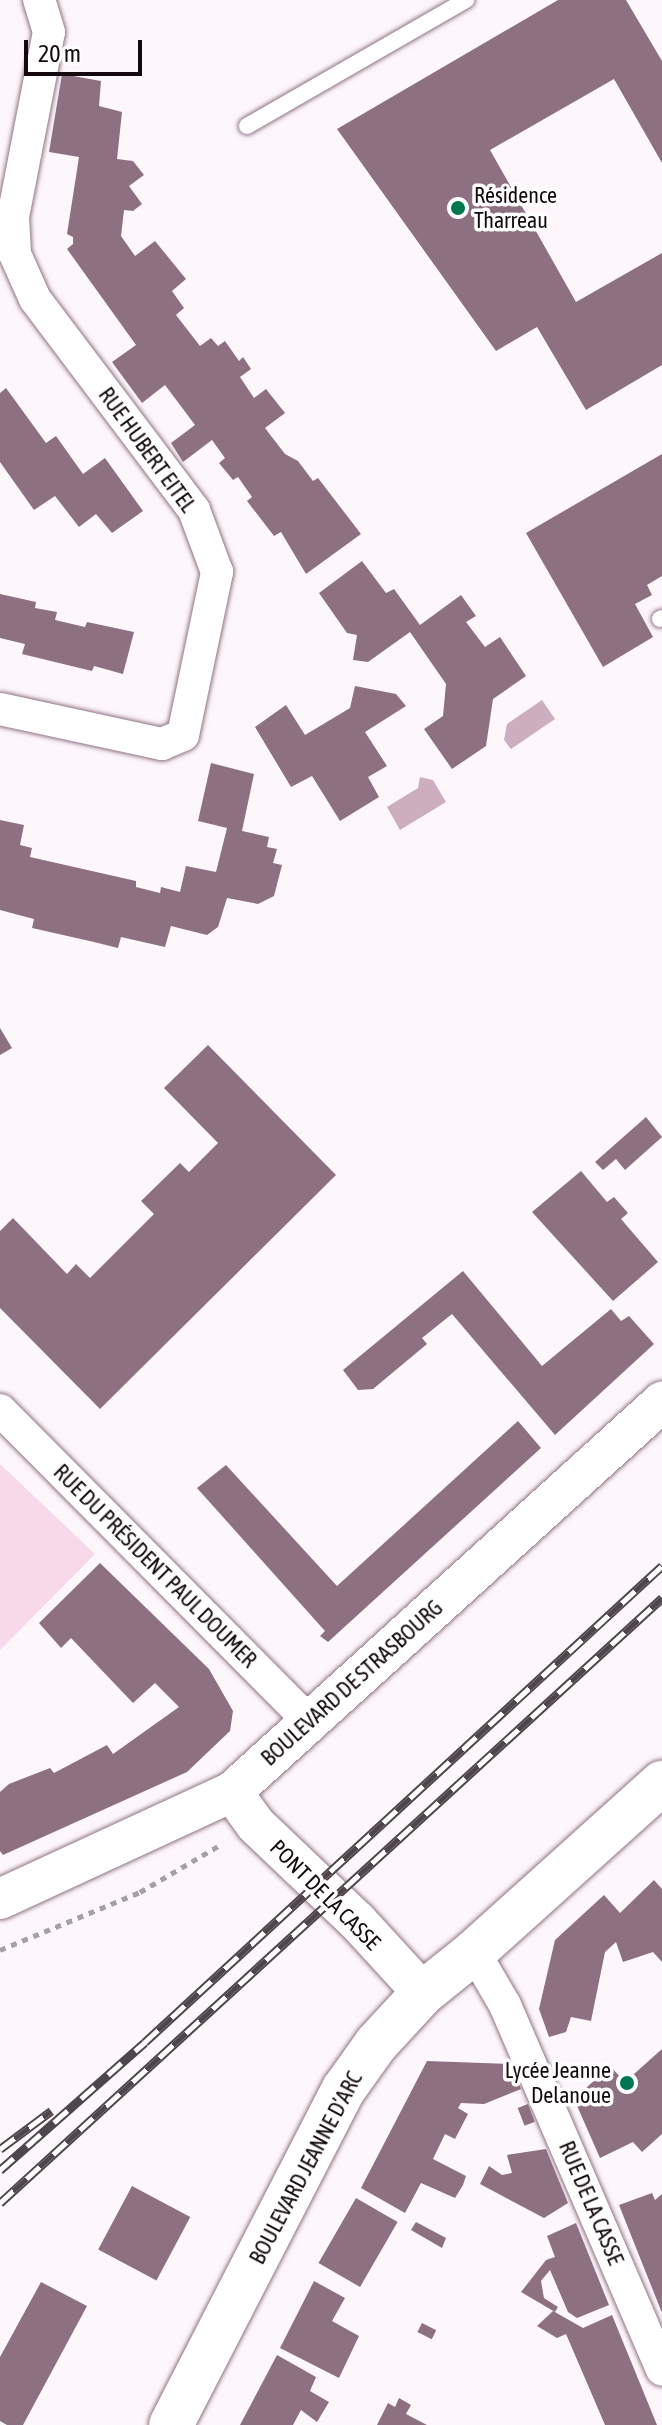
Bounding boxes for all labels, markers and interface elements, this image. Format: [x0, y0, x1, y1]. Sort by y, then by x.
scale bar [28, 24, 146, 74]
text: 20 m [38, 40, 81, 67]
place label: Résidence Tharreau [474, 182, 557, 234]
marker: Résidence Tharreau [449, 199, 467, 217]
street label: RUE HUBERT EITEL [93, 382, 201, 518]
street label: RUE DU PRÉSIDENT PAUL DOUMER [48, 1459, 262, 1673]
street label: BOULEVARD DE STRASBOURG [256, 1595, 448, 1771]
street label: PONT DE LA CASSE [264, 1834, 386, 1956]
place label: Lycée Jeanne Delanoue [505, 2057, 611, 2108]
street label: BOULEVARD JEANNE D’ARC [244, 2067, 368, 2269]
marker: Lycée Jeanne Delanoue [618, 2074, 636, 2092]
street label: RUE DE LA CASSE [553, 2137, 629, 2269]

